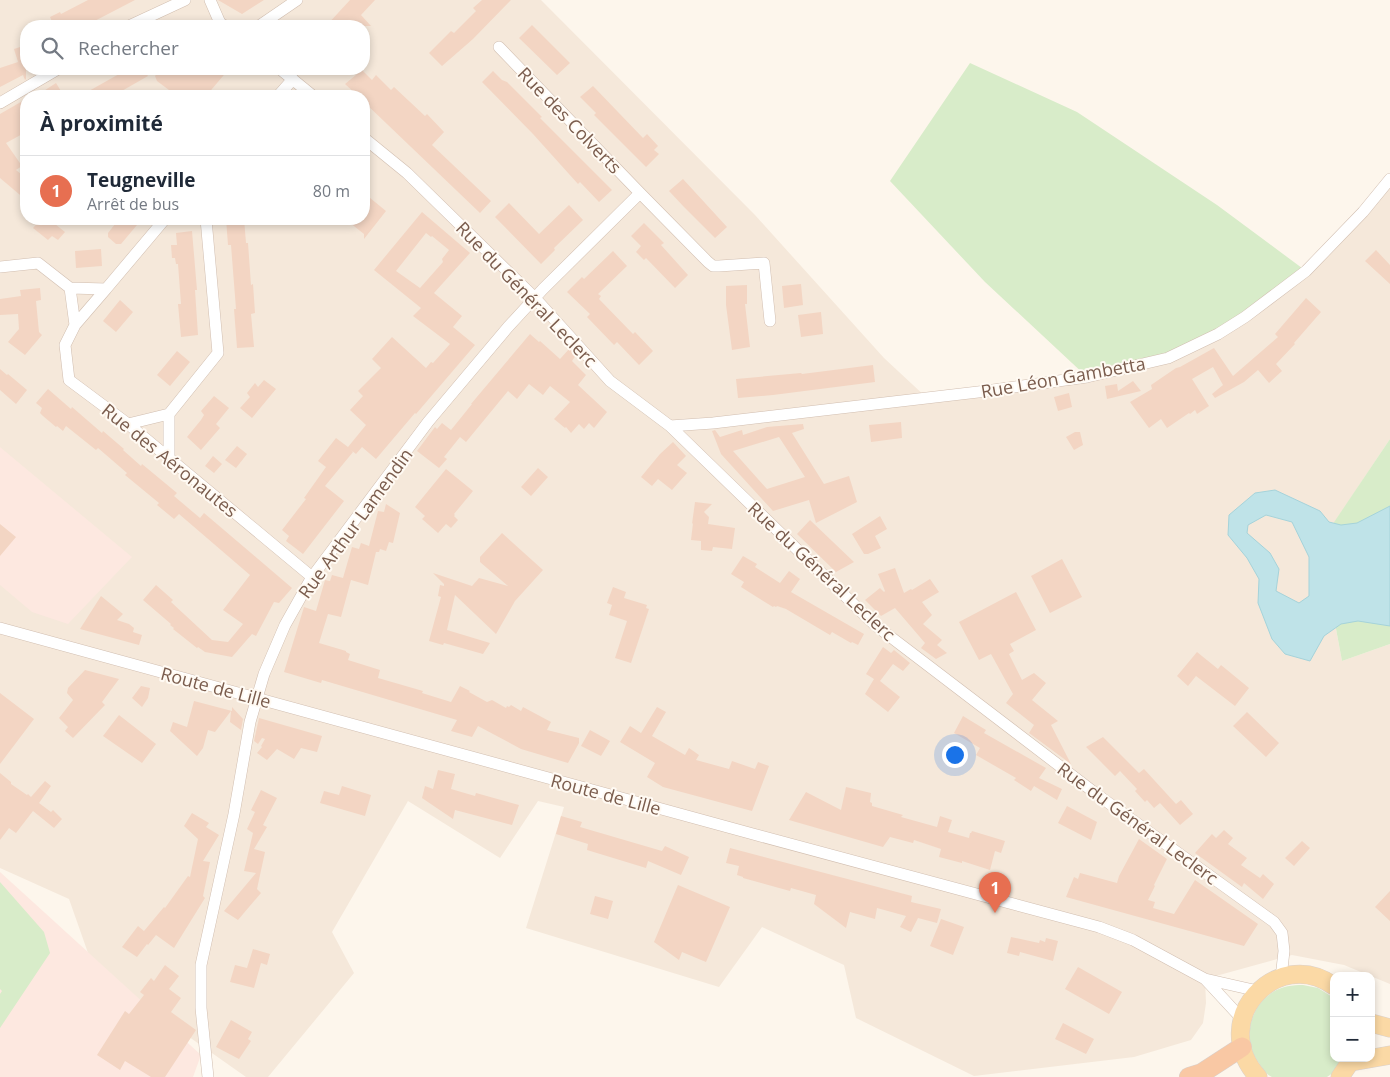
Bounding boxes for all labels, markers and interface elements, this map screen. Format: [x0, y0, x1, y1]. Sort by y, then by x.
search box [20, 20, 370, 75]
icon: search [38, 34, 66, 62]
text: Rechercher [78, 35, 179, 61]
street label: Rue des Colverts [513, 62, 627, 178]
text: À proximité [40, 109, 163, 137]
text: Teugneville [87, 167, 196, 193]
text: 1 [51, 180, 61, 202]
text: 80 m [313, 180, 350, 202]
text: Arrêt de bus [87, 193, 179, 215]
street label: Rue du Général Leclerc [451, 216, 603, 372]
street label: Rue Léon Gambetta [979, 351, 1147, 403]
street label: Rue des Aéronautes [97, 398, 243, 522]
street label: Rue Arthur Lamendin [292, 443, 418, 603]
street label: Rue du Général Leclerc [743, 496, 901, 646]
street label: Route de Lille [158, 661, 274, 713]
your location [942, 742, 968, 768]
street label: Rue du Général Leclerc [1053, 756, 1224, 890]
street label: Route de Lille [548, 768, 664, 820]
pin: 1 [979, 872, 1011, 913]
map controls [1330, 972, 1375, 1062]
button: + [1330, 972, 1375, 1017]
button: − [1330, 1017, 1375, 1062]

